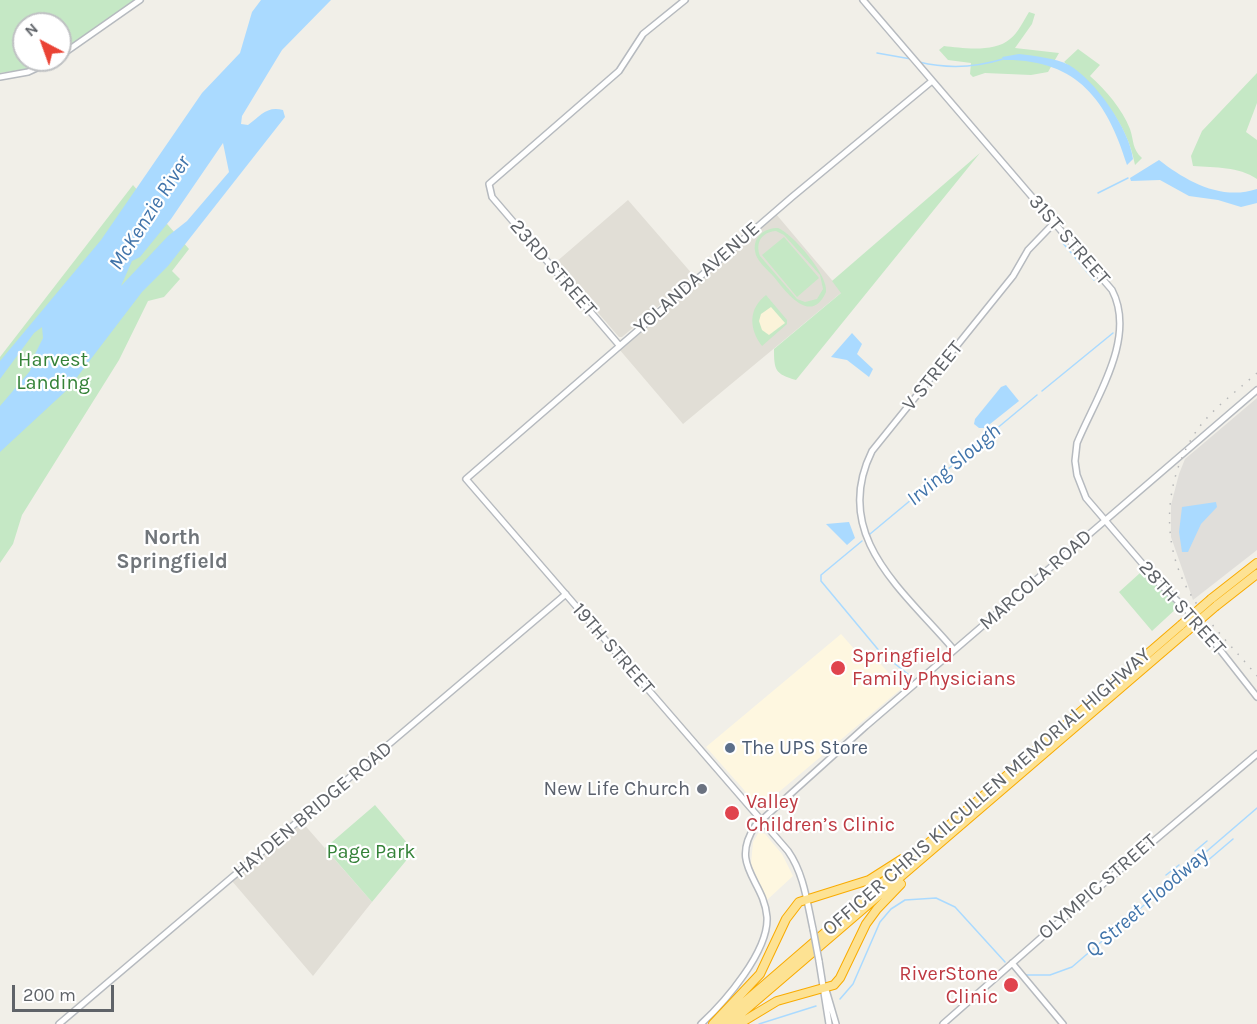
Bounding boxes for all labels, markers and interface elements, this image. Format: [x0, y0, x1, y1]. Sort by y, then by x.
north arrow [12, 12, 72, 72]
text: N [21, 19, 42, 40]
water label: McKenzie River [104, 151, 196, 275]
street label: 31ST STREET [1023, 190, 1115, 290]
street label: 23RD STREET [504, 215, 602, 321]
street label: YOLANDA AVENUE [629, 217, 765, 339]
street label: V STREET [898, 336, 968, 416]
park label: Harvest Landing [16, 348, 90, 395]
water label: Irving Slough [902, 418, 1006, 512]
district label: North Springfield [116, 525, 228, 575]
street label: MARCOLA ROAD [975, 525, 1097, 635]
street label: 28TH STREET [1133, 556, 1231, 660]
street label: 19TH STREET [567, 598, 659, 700]
street label: OFFICER CHRIS KILCULLEN MEMORIAL HIGHWAY [818, 643, 1156, 941]
place label: Springfield Family Physicians [852, 644, 1016, 691]
marker: Springfield Family Physicians [829, 659, 847, 677]
street label: HAYDEN BRIDGE ROAD [229, 736, 397, 884]
place label: The UPS Store [742, 736, 868, 760]
marker: The UPS Store [723, 741, 737, 755]
place label: New Life Church [544, 777, 690, 801]
marker: New Life Church [695, 782, 709, 796]
place label: Valley Children’s Clinic [746, 790, 895, 837]
marker: Valley Children’s Clinic [723, 804, 741, 822]
street label: OLYMPIC STREET [1034, 829, 1162, 945]
park label: Page Park [327, 840, 415, 864]
water label: Q Street Floodway [1081, 843, 1213, 963]
place label: RiverStone Clinic [899, 962, 998, 1009]
scale bar [15, 973, 117, 1011]
marker: RiverStone Clinic [1002, 976, 1020, 994]
text: 200 m [23, 984, 76, 1006]

